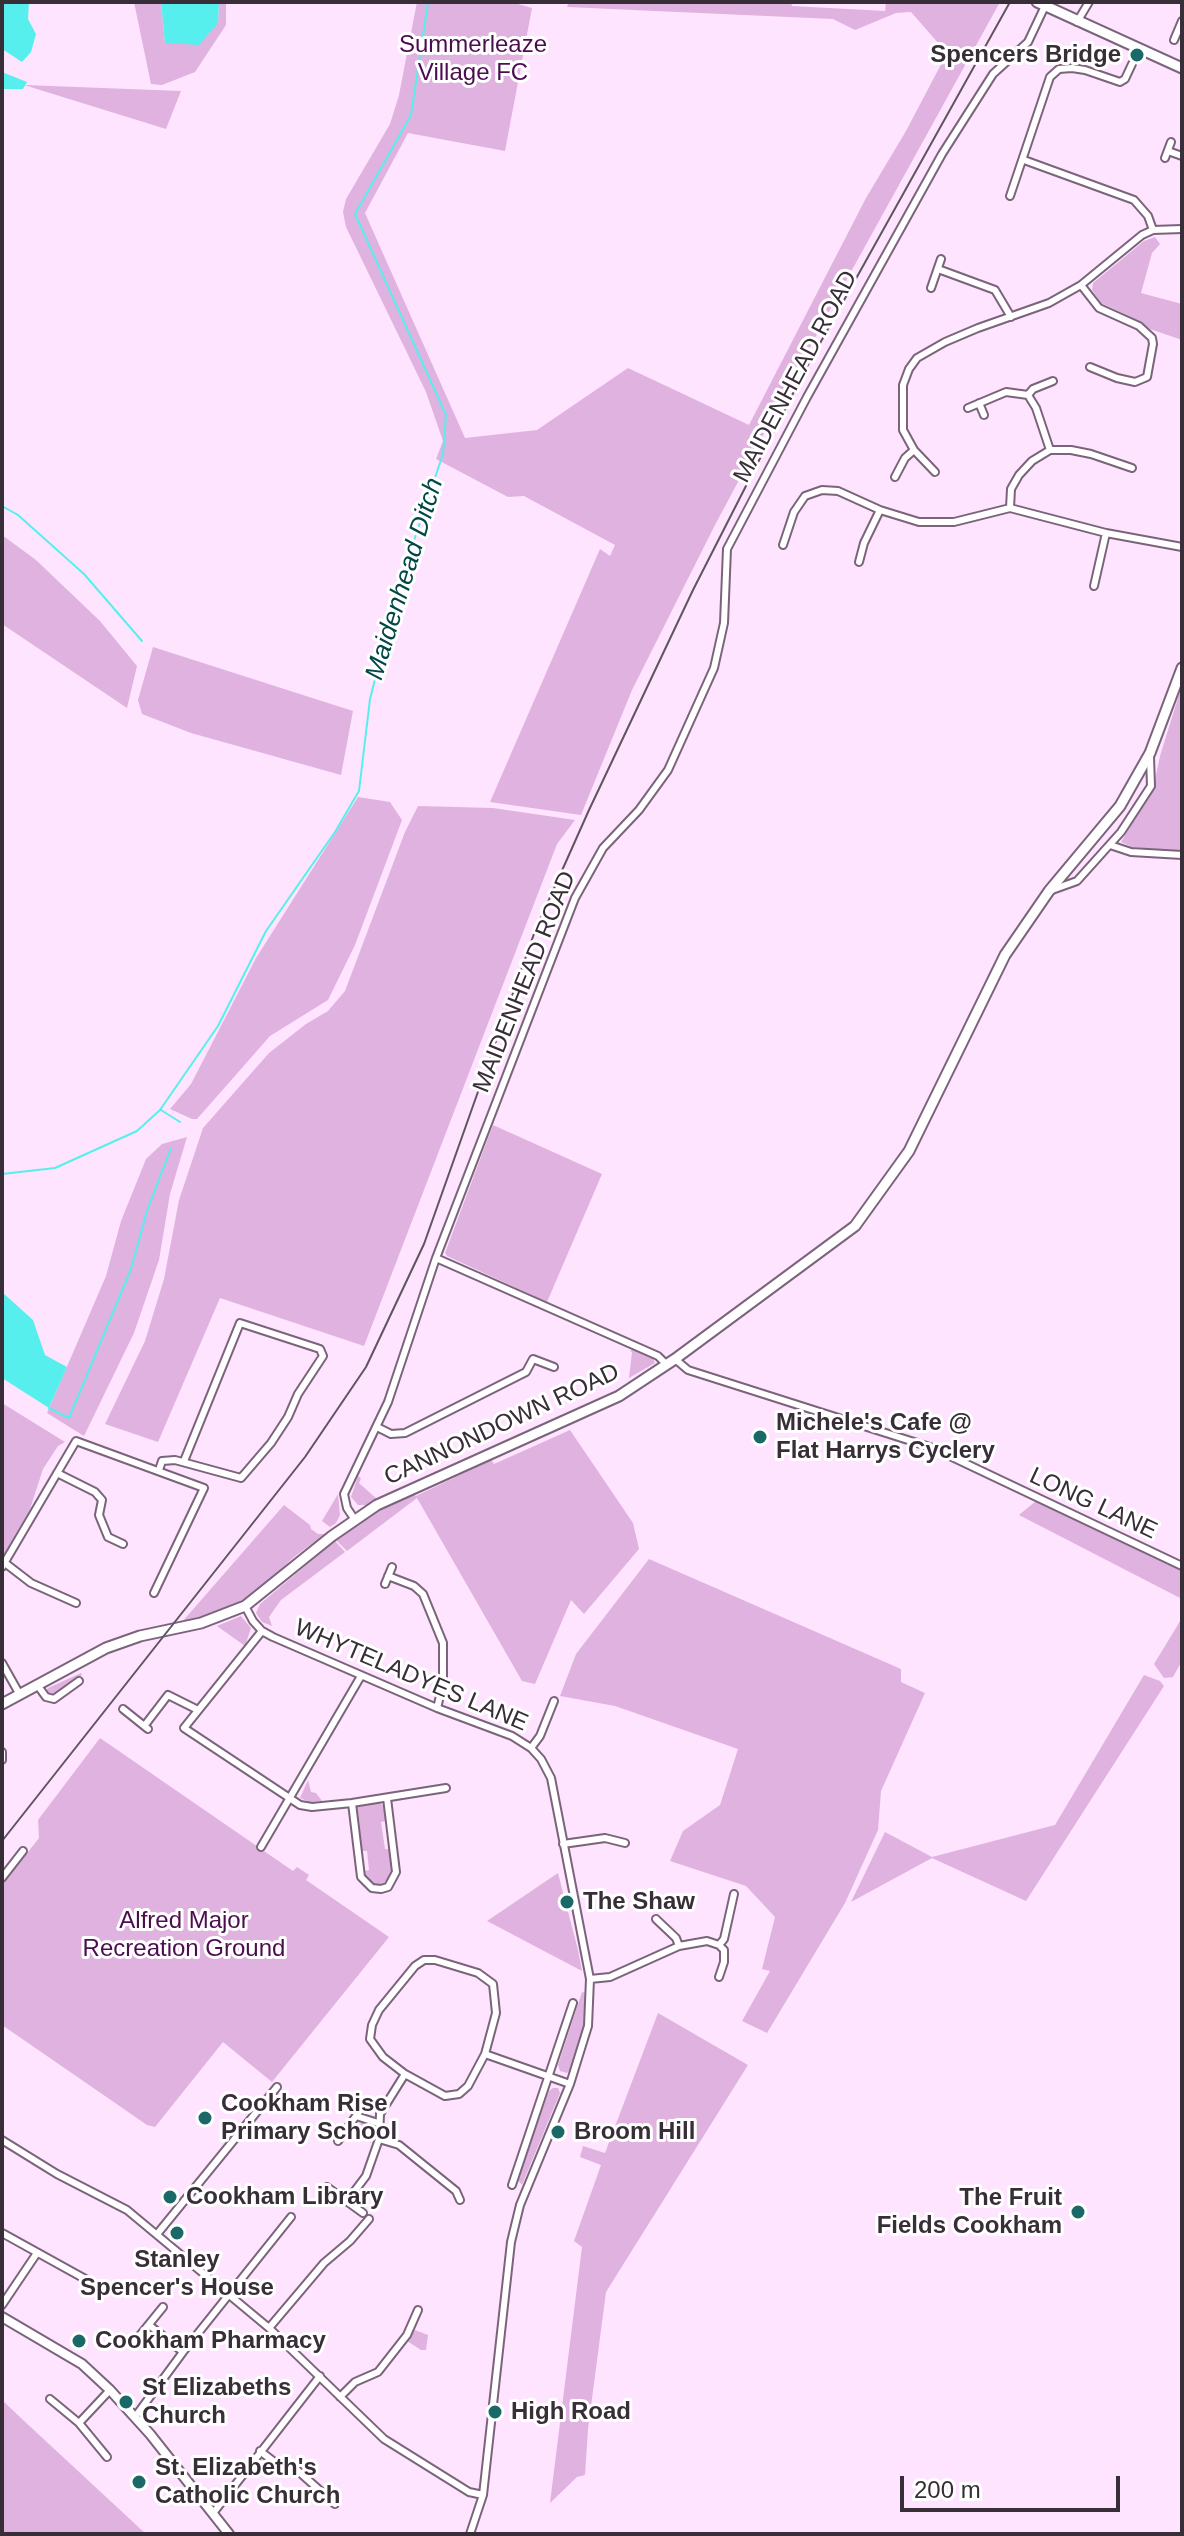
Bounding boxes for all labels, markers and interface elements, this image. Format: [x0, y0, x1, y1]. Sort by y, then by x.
park label: Summerleaze Village FC [399, 31, 547, 87]
place label: Spencers Bridge [930, 41, 1121, 69]
marker: Spencers Bridge [1128, 46, 1146, 64]
street label: MAIDENHEAD ROAD [728, 266, 864, 488]
water label: Maidenhead Ditch [359, 474, 451, 684]
street label: MAIDENHEAD ROAD [467, 867, 583, 1097]
street label: CANNONDOWN ROAD [380, 1358, 624, 1492]
place label: Michele's Cafe @ Flat Harrys Cyclery [776, 1409, 995, 1465]
marker: Michele's Cafe @ Flat Harrys Cyclery [751, 1428, 769, 1446]
street label: LONG LANE [1025, 1462, 1161, 1546]
street label: WHYTELADYES LANE [290, 1614, 532, 1738]
place label: The Shaw [583, 1888, 695, 1916]
marker: The Shaw [558, 1893, 576, 1911]
park label: Alfred Major Recreation Ground [83, 1907, 285, 1963]
place label: Cookham Rise Primary School [221, 2090, 397, 2146]
marker: Cookham Rise Primary School [196, 2109, 214, 2127]
place label: Broom Hill [574, 2118, 695, 2146]
marker: Broom Hill [549, 2123, 567, 2141]
place label: Cookham Library [186, 2183, 383, 2211]
place label: The Fruit Fields Cookham [877, 2184, 1062, 2240]
marker: Cookham Library [161, 2188, 179, 2206]
marker: The Fruit Fields Cookham [1069, 2203, 1087, 2221]
marker: Stanley Spencer's House [168, 2224, 186, 2242]
place label: Stanley Spencer's House [80, 2246, 274, 2302]
place label: Cookham Pharmacy [95, 2327, 326, 2355]
marker: Cookham Pharmacy [70, 2332, 88, 2350]
place label: St Elizabeths Church [142, 2374, 291, 2430]
marker: St Elizabeths Church [117, 2393, 135, 2411]
place label: High Road [511, 2398, 631, 2426]
marker: High Road [486, 2403, 504, 2421]
place label: St. Elizabeth's Catholic Church [155, 2454, 340, 2510]
scale bar [904, 2460, 1124, 2510]
marker: St. Elizabeth's Catholic Church [130, 2473, 148, 2491]
text: 200 m [914, 2476, 981, 2503]

